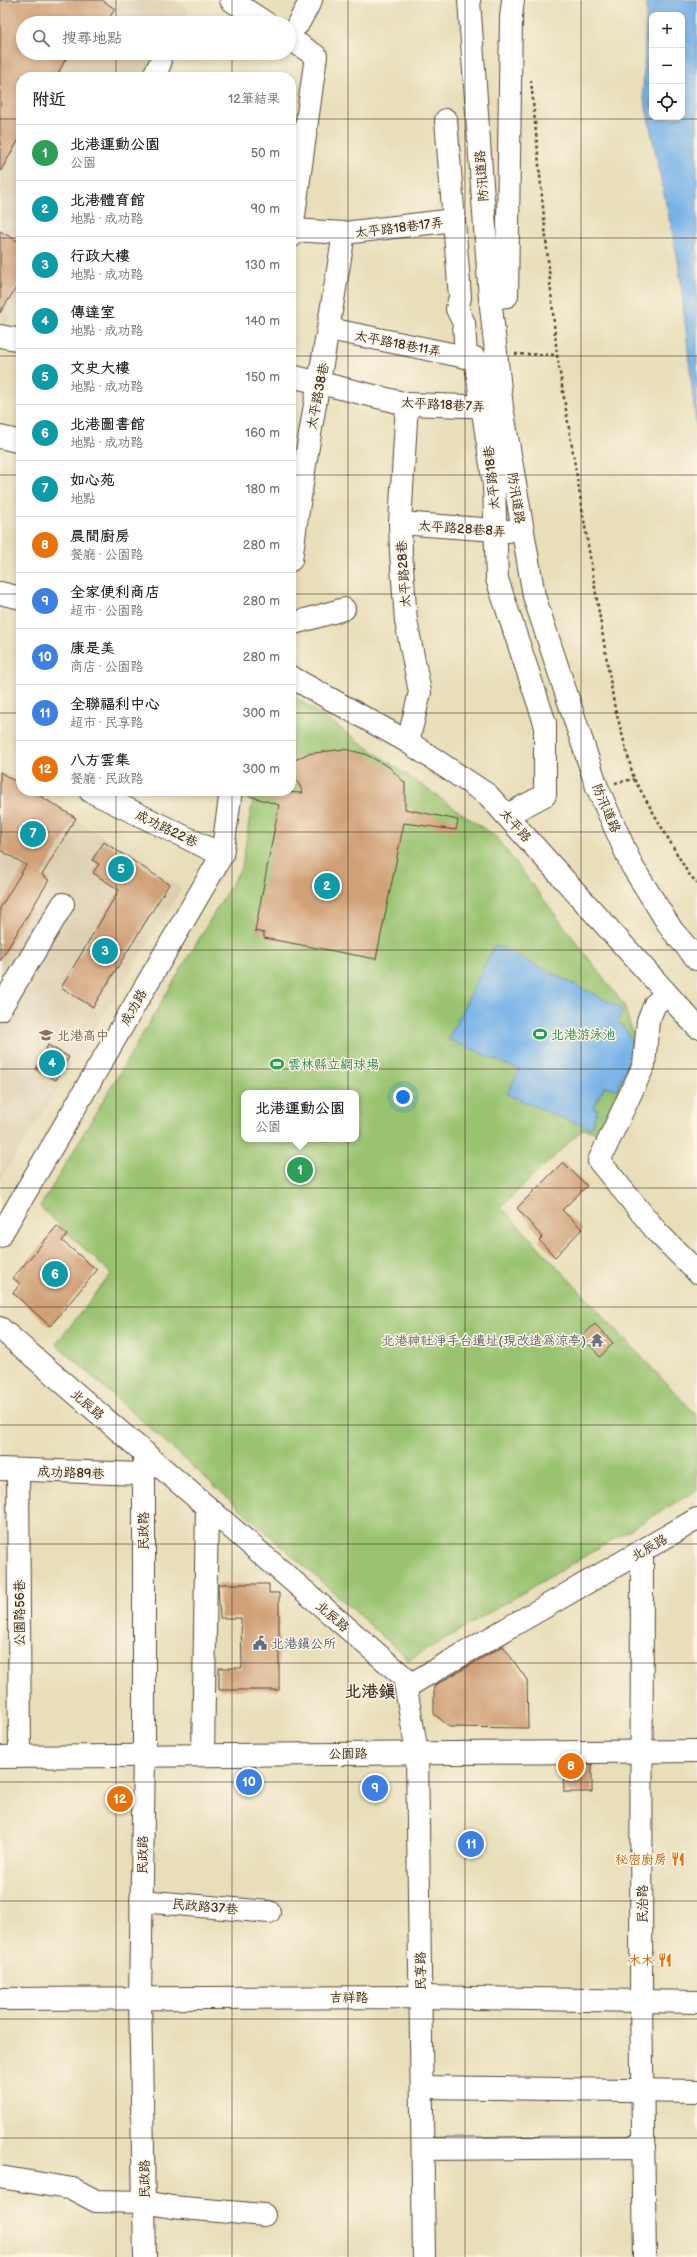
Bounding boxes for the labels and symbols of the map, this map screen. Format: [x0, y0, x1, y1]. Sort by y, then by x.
street label: 防汛道路 [472, 149, 492, 202]
street label: 太平路18巷17弄 [354, 215, 444, 241]
street label: 太平路18巷11弄 [353, 328, 442, 360]
street label: 太平路38巷 [304, 361, 332, 431]
street label: 太平路18巷7弄 [401, 395, 485, 415]
street label: 太平路18巷 [481, 445, 503, 511]
street label: 防汛道路 [504, 471, 528, 525]
street label: 太平路28巷8弄 [418, 518, 506, 540]
street label: 太平路28巷 [394, 540, 414, 608]
street label: 防汛道路 [589, 781, 624, 835]
street label: 太平路 [496, 806, 534, 846]
street label: 成功路22巷 [133, 807, 200, 851]
pin: 7 [20, 819, 46, 849]
pin: 5 [108, 854, 134, 884]
pin: 2 [314, 871, 340, 901]
pin: 3 [92, 936, 118, 966]
street label: 成功路 [117, 987, 151, 1028]
sports icon: 北港游泳池 [532, 1026, 548, 1042]
school or university icon: 北港高中 [38, 1027, 54, 1043]
place label: 北港游泳池 [551, 1027, 616, 1043]
place label: 北港高中 [57, 1028, 109, 1044]
pin: 4 [39, 1048, 65, 1078]
sports icon: 雲林縣立網球場 [269, 1056, 285, 1072]
place label: 雲林縣立網球場 [288, 1057, 379, 1073]
your location [393, 1087, 413, 1107]
pin: 1 [287, 1155, 313, 1185]
pin: 6 [42, 1259, 68, 1289]
temple icon: 北港神社淨手台遺址(現改造為涼亭) [589, 1332, 605, 1348]
place label: 北港神社淨手台遺址(現改造為涼亭) [381, 1333, 586, 1349]
street label: 北辰路 [67, 1386, 107, 1424]
street label: 成功路89巷 [37, 1464, 105, 1482]
street label: 民政路 [136, 1511, 152, 1551]
street label: 北辰路 [629, 1531, 670, 1565]
street label: 公園路56巷 [12, 1579, 28, 1647]
street label: 北辰路 [312, 1598, 352, 1636]
public building icon: 北港鎮公所 [252, 1635, 268, 1651]
place label: 北港鎮公所 [271, 1636, 336, 1652]
district label: 北港鎮 [345, 1682, 396, 1702]
street label: 公園路 [328, 1746, 368, 1762]
pin: 8 [558, 1751, 584, 1781]
pin: 10 [236, 1767, 262, 1797]
pin: 9 [362, 1773, 388, 1803]
pin: 12 [107, 1784, 133, 1814]
pin: 11 [458, 1829, 484, 1859]
street label: 民政路 [135, 1835, 151, 1875]
restaurant icon: 秘密廚房 [670, 1851, 686, 1867]
place label: 秘密廚房 [615, 1852, 667, 1868]
street label: 民治路 [635, 1884, 651, 1924]
street label: 民政路37巷 [171, 1896, 239, 1918]
street label: 民享路 [413, 1951, 429, 1991]
restaurant icon: 木木 [657, 1952, 673, 1968]
place label: 木木 [628, 1953, 654, 1969]
street label: 吉祥路 [329, 1990, 369, 2006]
street label: 民政路 [137, 2159, 153, 2199]

